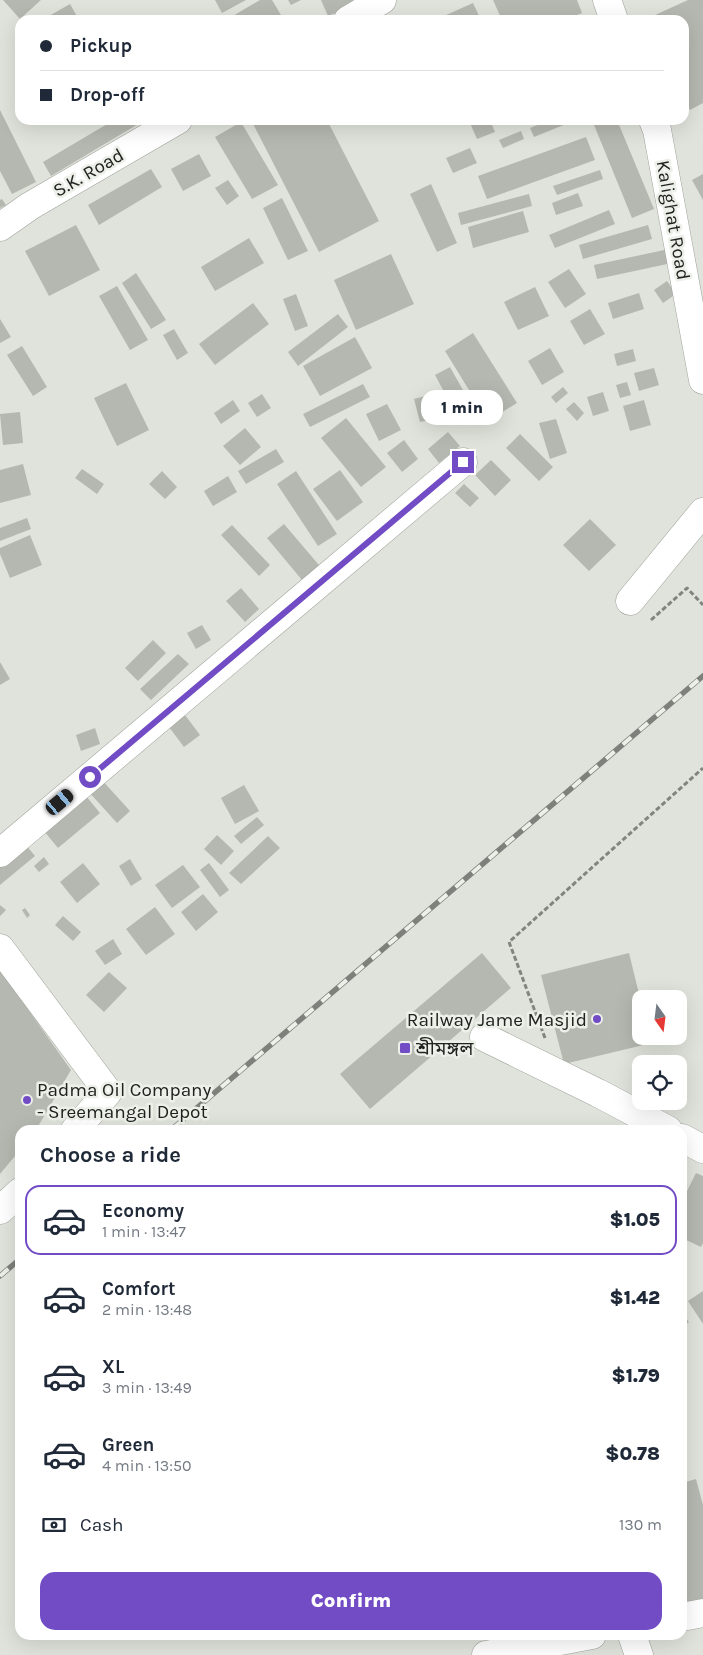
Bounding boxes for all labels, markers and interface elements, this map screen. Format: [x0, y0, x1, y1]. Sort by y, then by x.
text: Pickup [70, 35, 132, 57]
text: Drop-off [70, 84, 145, 106]
street label: S.K. Road [49, 144, 128, 202]
street label: Kalighat Road [652, 159, 694, 282]
callout: 1 min [422, 390, 504, 424]
text: 1 min [441, 398, 483, 417]
route end [452, 451, 474, 473]
route start [79, 766, 101, 788]
car [43, 787, 76, 817]
north arrow [632, 990, 688, 1045]
map controls [632, 990, 687, 1110]
place label: Railway Jame Masjid [407, 1009, 587, 1031]
marker: Railway Jame Masjid [591, 1013, 603, 1025]
place label: শ্রীমঙ্গল [415, 1037, 475, 1060]
marker: শ্রীমঙ্গল [398, 1041, 412, 1055]
button: locate [632, 1055, 687, 1110]
place label: Padma Oil Company - Sreemangal Depot [37, 1079, 212, 1123]
marker: Padma Oil Company - Sreemangal Depot [21, 1094, 33, 1106]
text: Choose a ride [40, 1142, 181, 1168]
icon: car [42, 1198, 87, 1243]
text: Economy [102, 1200, 184, 1222]
text: $1.05 [609, 1209, 660, 1231]
text: 1 min · 13:47 [102, 1222, 186, 1241]
icon: car [42, 1276, 87, 1321]
text: Comfort [102, 1278, 176, 1300]
text: $1.42 [610, 1287, 660, 1309]
text: 2 min · 13:48 [102, 1300, 192, 1319]
icon: car [42, 1354, 87, 1399]
text: XL [102, 1356, 124, 1378]
text: $1.79 [611, 1365, 660, 1387]
text: 3 min · 13:49 [102, 1378, 192, 1397]
icon: car [42, 1432, 87, 1477]
text: Green [102, 1434, 154, 1456]
text: $0.78 [605, 1443, 660, 1465]
text: 4 min · 13:50 [102, 1456, 192, 1475]
icon: cash [40, 1511, 68, 1539]
text: Cash [80, 1514, 124, 1536]
text: 130 m [619, 1515, 662, 1534]
button: Confirm [40, 1572, 662, 1630]

